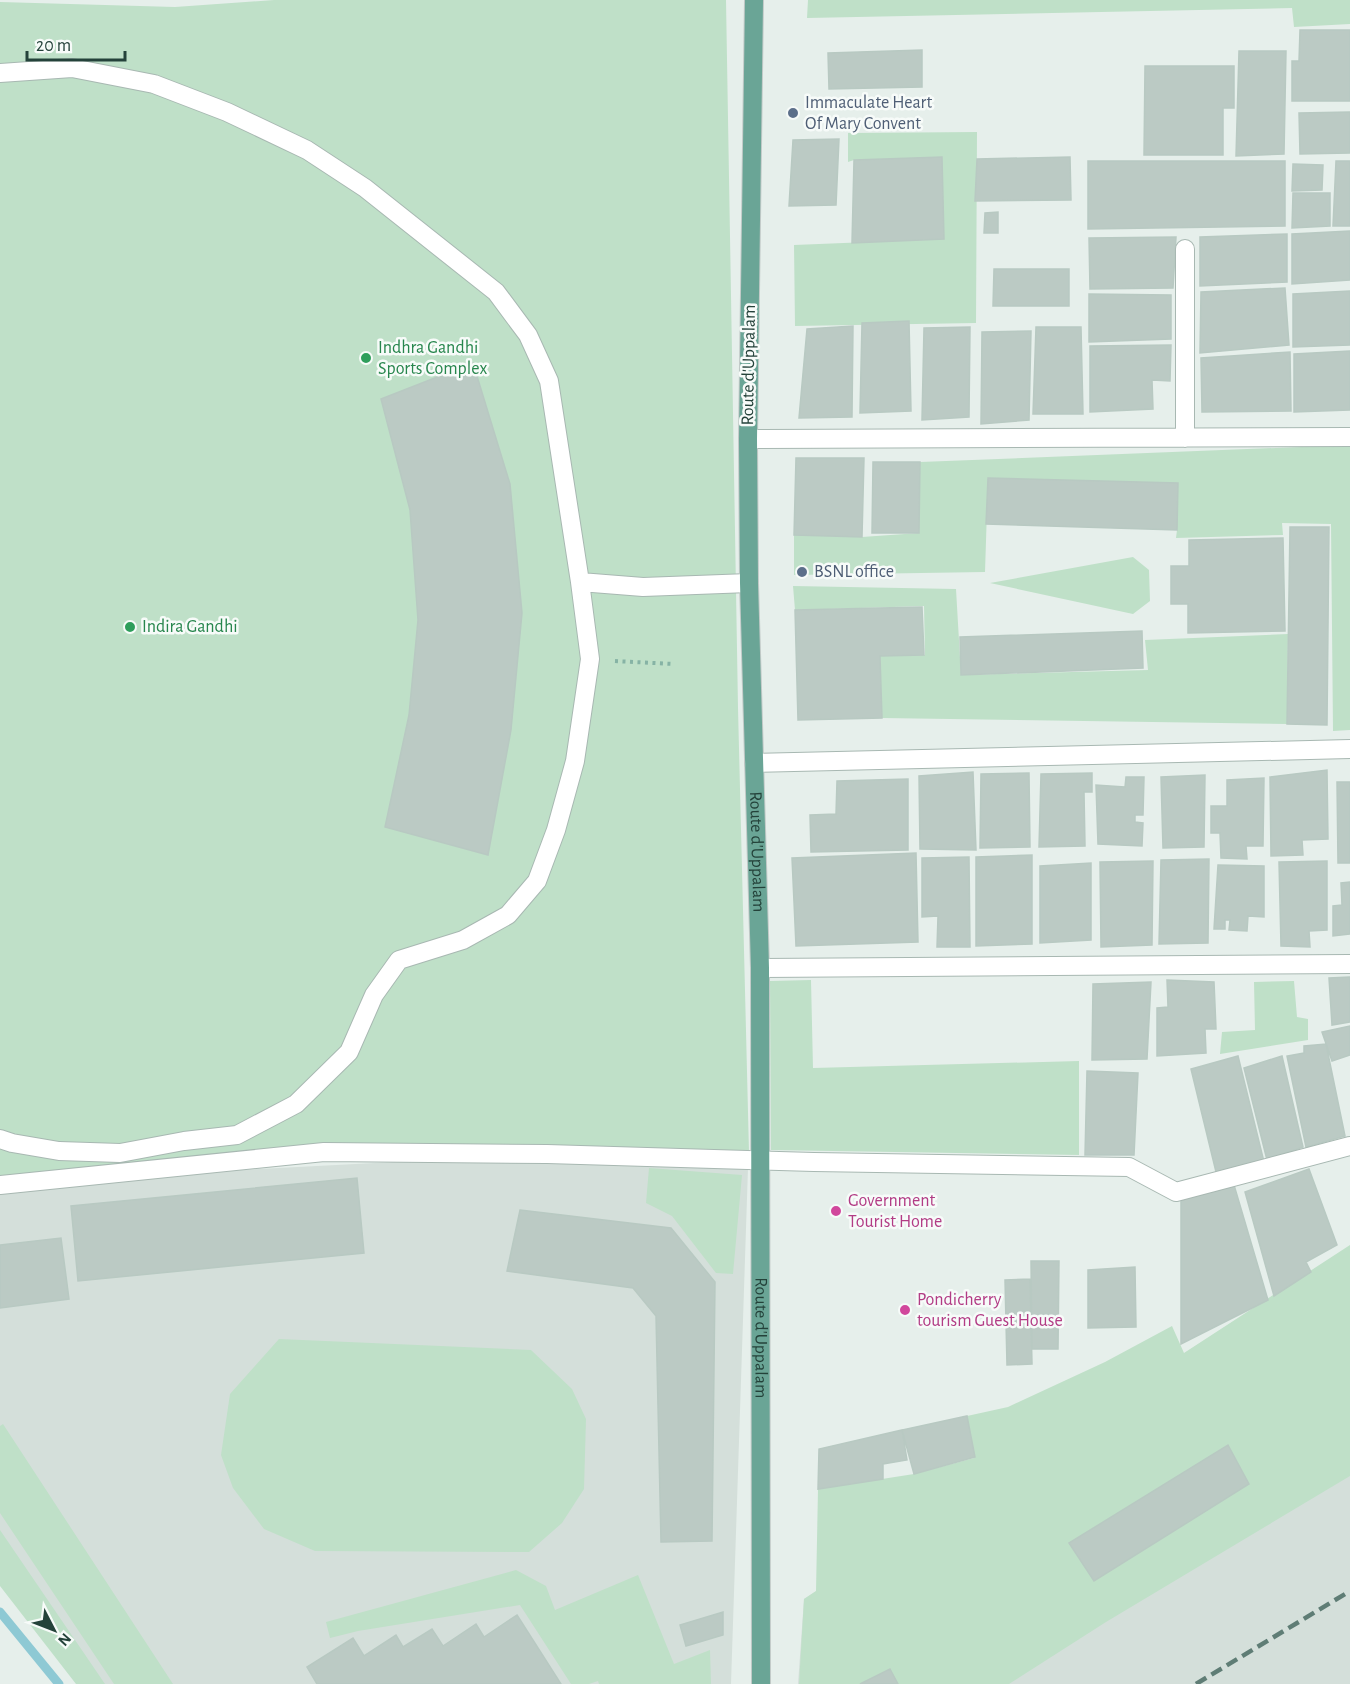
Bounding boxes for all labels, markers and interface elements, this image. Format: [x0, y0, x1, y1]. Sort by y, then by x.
scale bar [27, 24, 124, 62]
text: 20 m [36, 37, 71, 55]
place label: Immaculate Heart Of Mary Convent [805, 94, 932, 133]
marker: Immaculate Heart Of Mary Convent [786, 106, 800, 120]
street label: Route d'Uppalam [739, 304, 759, 426]
place label: Indhra Gandhi Sports Complex [378, 339, 487, 378]
marker: Indhra Gandhi Sports Complex [359, 351, 373, 365]
place label: BSNL office [814, 563, 894, 581]
marker: BSNL office [795, 565, 809, 579]
place label: Indira Gandhi [142, 618, 238, 636]
marker: Indira Gandhi [123, 620, 137, 634]
street label: Route d'Uppalam [746, 791, 767, 913]
place label: Government Tourist Home [848, 1192, 942, 1231]
marker: Government Tourist Home [829, 1204, 843, 1218]
street label: Route d'Uppalam [751, 1277, 770, 1398]
place label: Pondicherry tourism Guest House [917, 1291, 1063, 1330]
marker: Pondicherry tourism Guest House [898, 1303, 912, 1317]
north arrow [24, 1600, 84, 1660]
text: N [55, 1630, 74, 1649]

